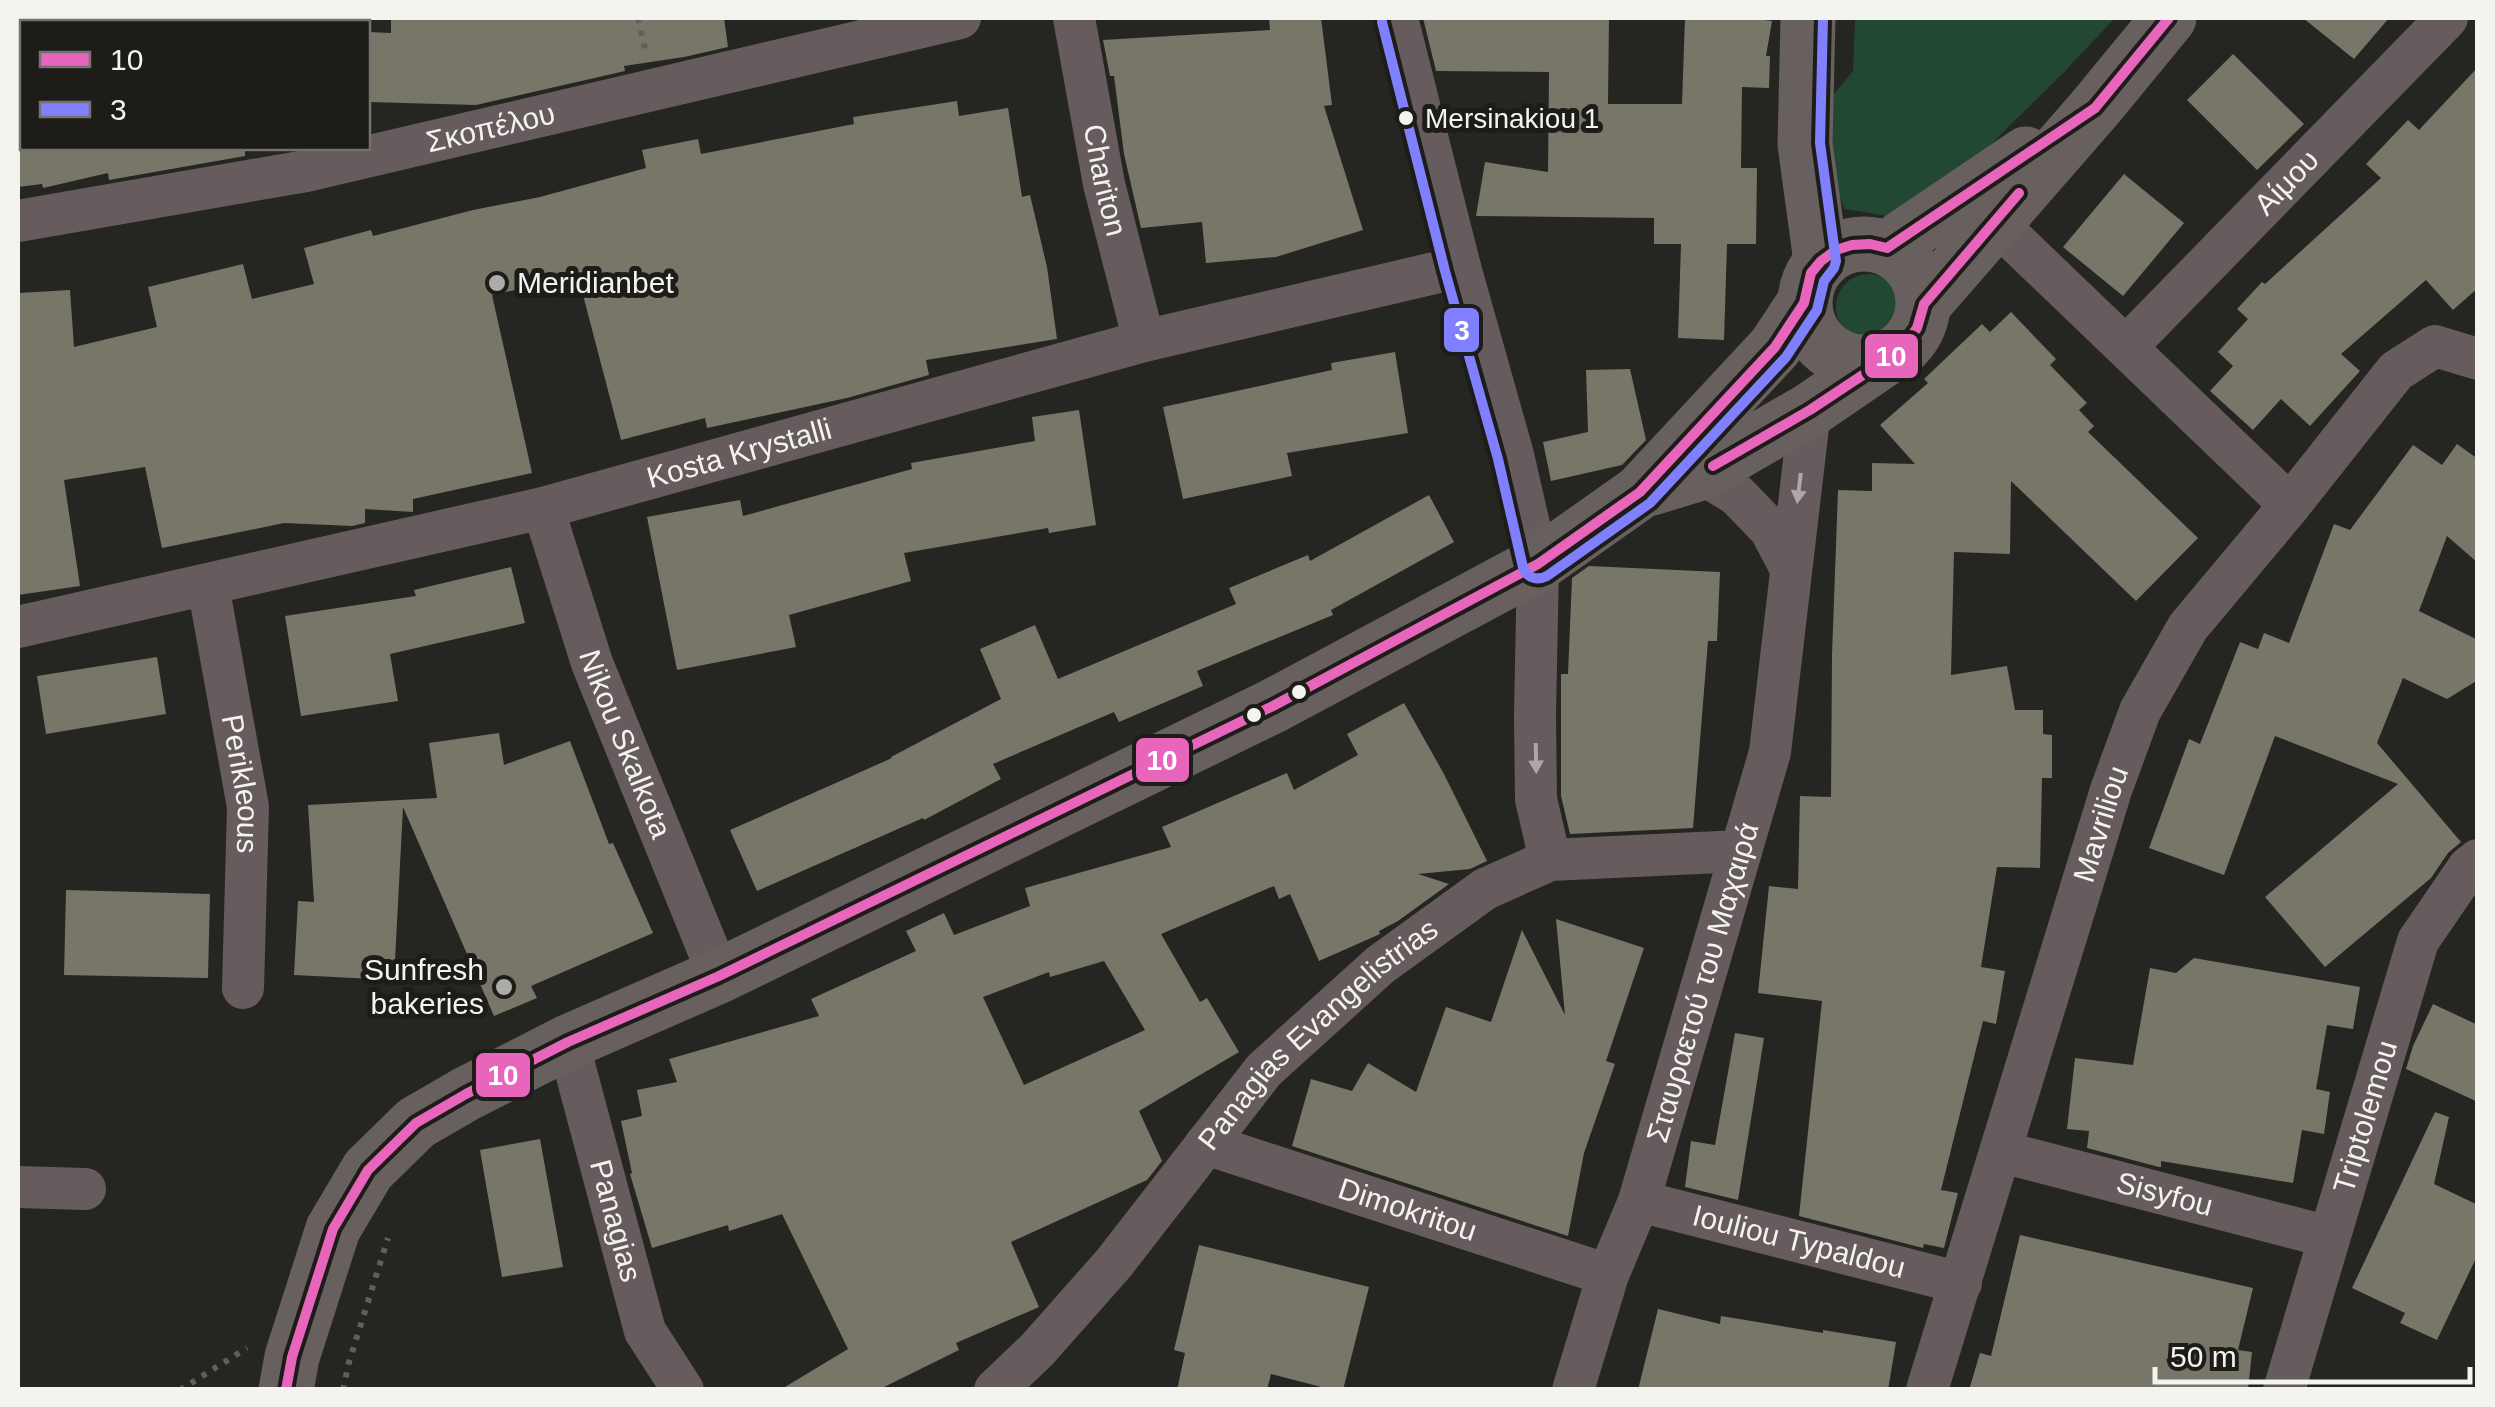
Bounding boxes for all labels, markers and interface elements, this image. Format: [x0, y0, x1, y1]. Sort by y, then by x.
legend [20, 20, 370, 150]
text: 10 [110, 43, 143, 76]
text: 3 [110, 93, 127, 126]
street label: Σκοπέλου [423, 96, 558, 158]
place label: Mersinakiou 1 [1425, 103, 1599, 134]
marker: Mersinakiou 1 [1396, 108, 1416, 128]
street label: Chariton [1078, 122, 1134, 239]
street label: Αίμου [2248, 143, 2325, 221]
place label: Meridianbet [517, 266, 674, 299]
marker: Meridianbet [486, 272, 508, 294]
line badge: 3 [1442, 306, 1481, 354]
text: 3 [1454, 315, 1470, 346]
line badge: 10 [1863, 332, 1920, 380]
text: 10 [1875, 341, 1907, 372]
street label: Kosta Krystalli [643, 412, 835, 494]
one-way arrow [1791, 473, 1807, 505]
street label: Nikou Skalkota [573, 646, 678, 843]
unlabelled marker [1289, 682, 1309, 702]
unlabelled marker [1244, 705, 1264, 725]
street label: Perikleous [216, 712, 265, 854]
line badge: 10 [1134, 736, 1191, 784]
one-way arrow [1528, 742, 1544, 774]
text: 10 [1146, 745, 1178, 776]
street label: Mavriliou [2067, 761, 2134, 886]
street label: Σταυραετού του Μαχαιρά [1640, 819, 1765, 1146]
street label: Panagias Evangelistrias [1191, 912, 1444, 1156]
place label: Sunfresh bakeries [364, 953, 484, 1020]
marker: Sunfresh bakeries [493, 976, 515, 998]
street label: Triptolemou [2327, 1037, 2403, 1197]
line badge: 10 [474, 1051, 532, 1099]
text: 10 [487, 1060, 519, 1091]
street label: Panagias [584, 1156, 648, 1285]
street label: Sisyfou [2113, 1165, 2216, 1222]
street label: Dimokritou [1334, 1171, 1481, 1247]
street label: Iouliou Typaldou [1689, 1198, 1909, 1284]
scale bar [2155, 1322, 2470, 1384]
text: 50 m [2170, 1340, 2237, 1373]

